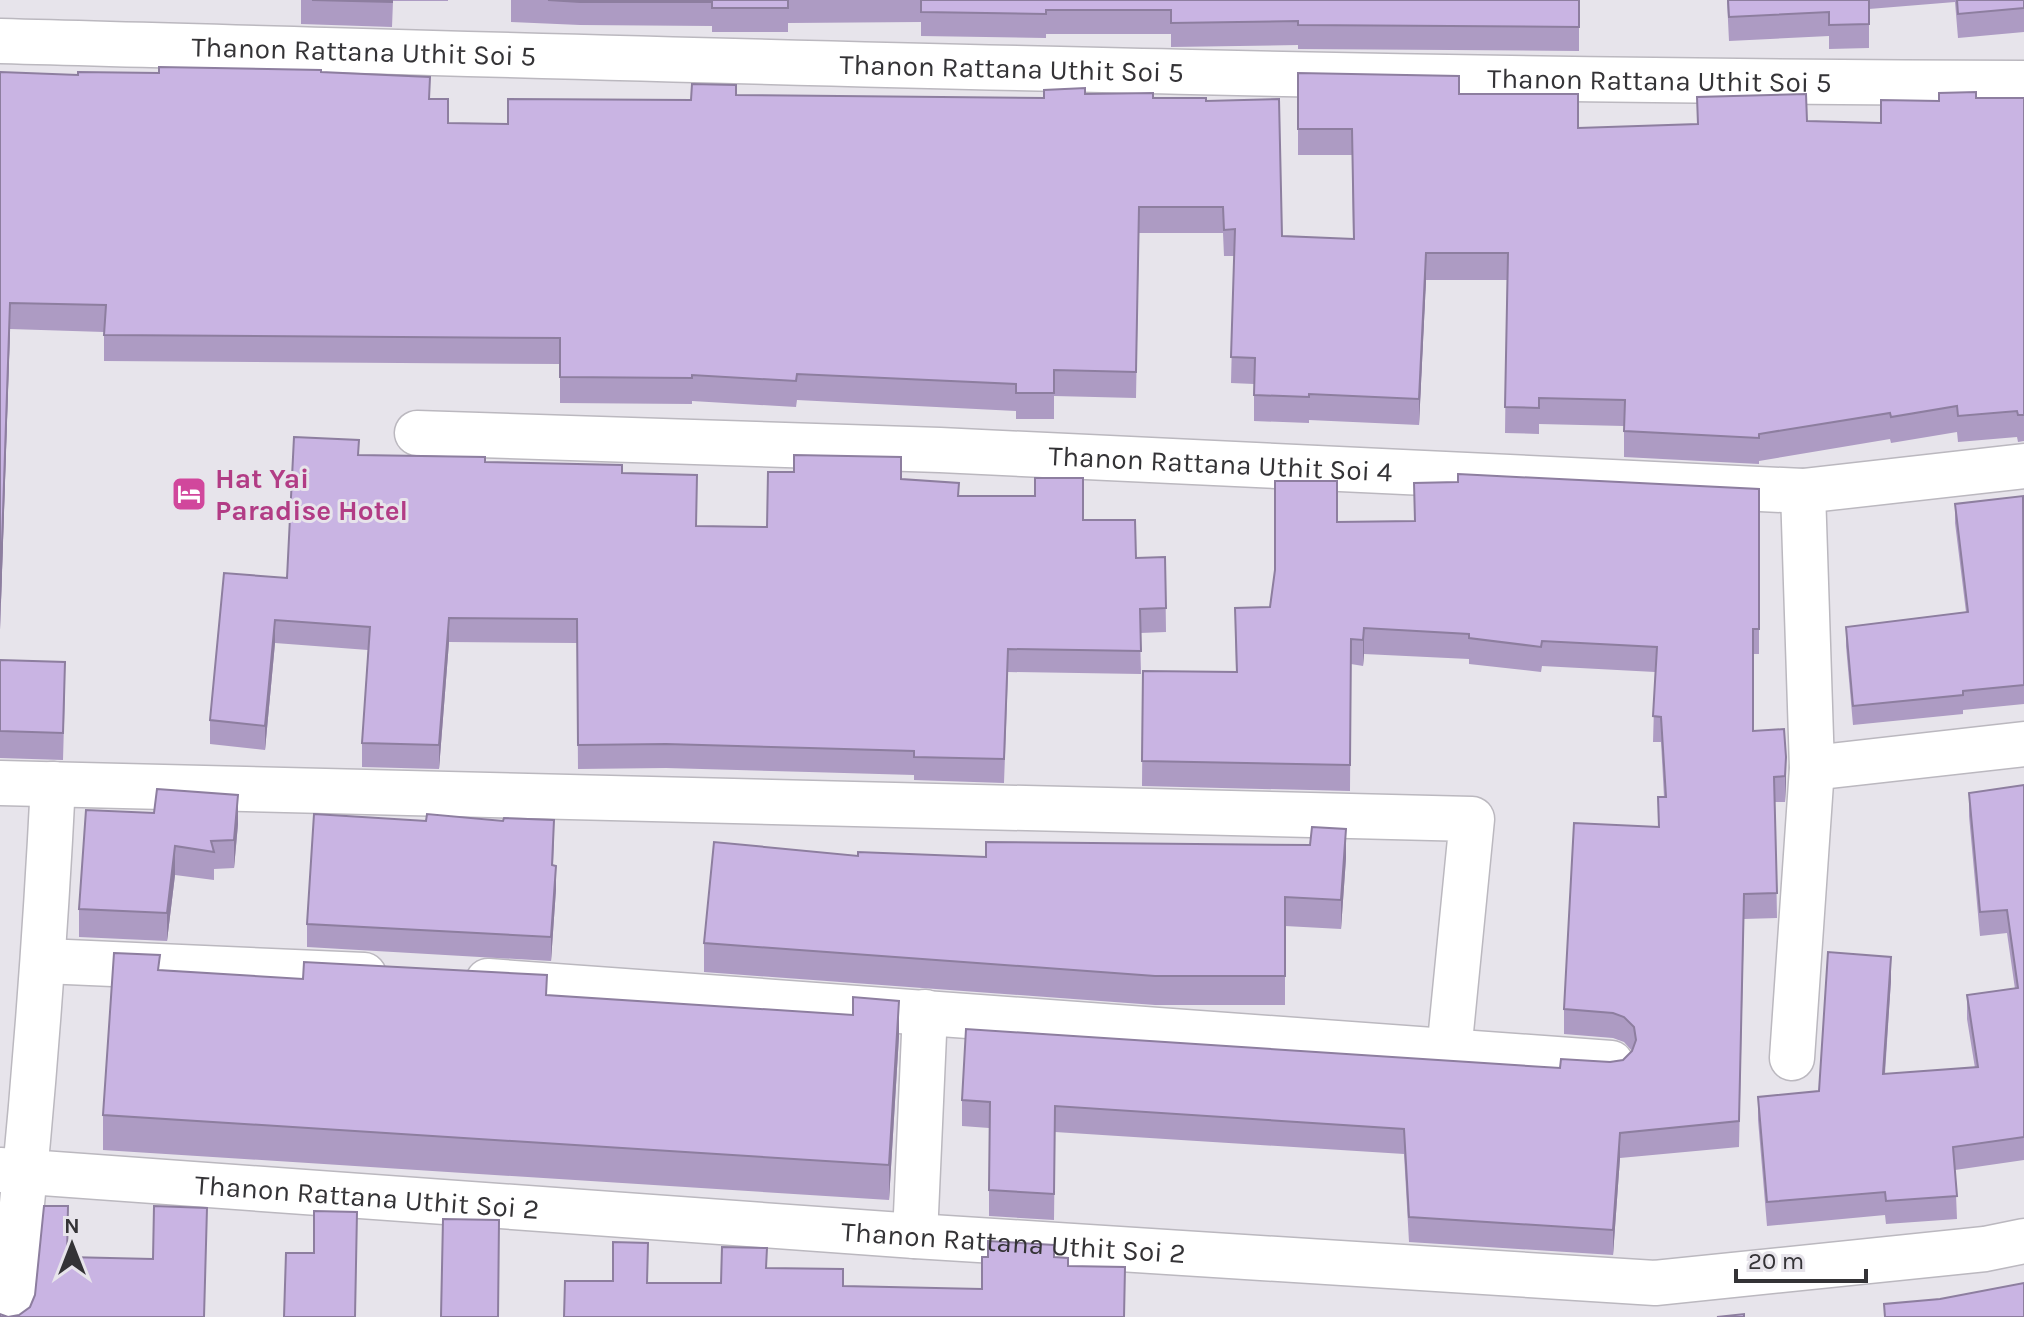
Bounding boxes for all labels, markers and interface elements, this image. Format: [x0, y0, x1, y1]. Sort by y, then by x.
street label: Thanon Rattana Uthit Soi 5 [191, 30, 536, 73]
street label: Thanon Rattana Uthit Soi 5 [839, 48, 1184, 89]
street label: Thanon Rattana Uthit Soi 5 [1487, 62, 1832, 99]
street label: Thanon Rattana Uthit Soi 4 [1048, 439, 1394, 488]
place label: Hat Yai Paradise Hotel [215, 462, 408, 527]
hotel icon: Hat Yai Paradise Hotel [170, 475, 208, 513]
street label: Thanon Rattana Uthit Soi 2 [194, 1168, 540, 1226]
north arrow [32, 1205, 112, 1285]
text: N [64, 1213, 80, 1239]
street label: Thanon Rattana Uthit Soi 2 [840, 1215, 1187, 1270]
scale bar [1736, 1233, 1866, 1283]
text: 20 m [1748, 1247, 1804, 1275]

